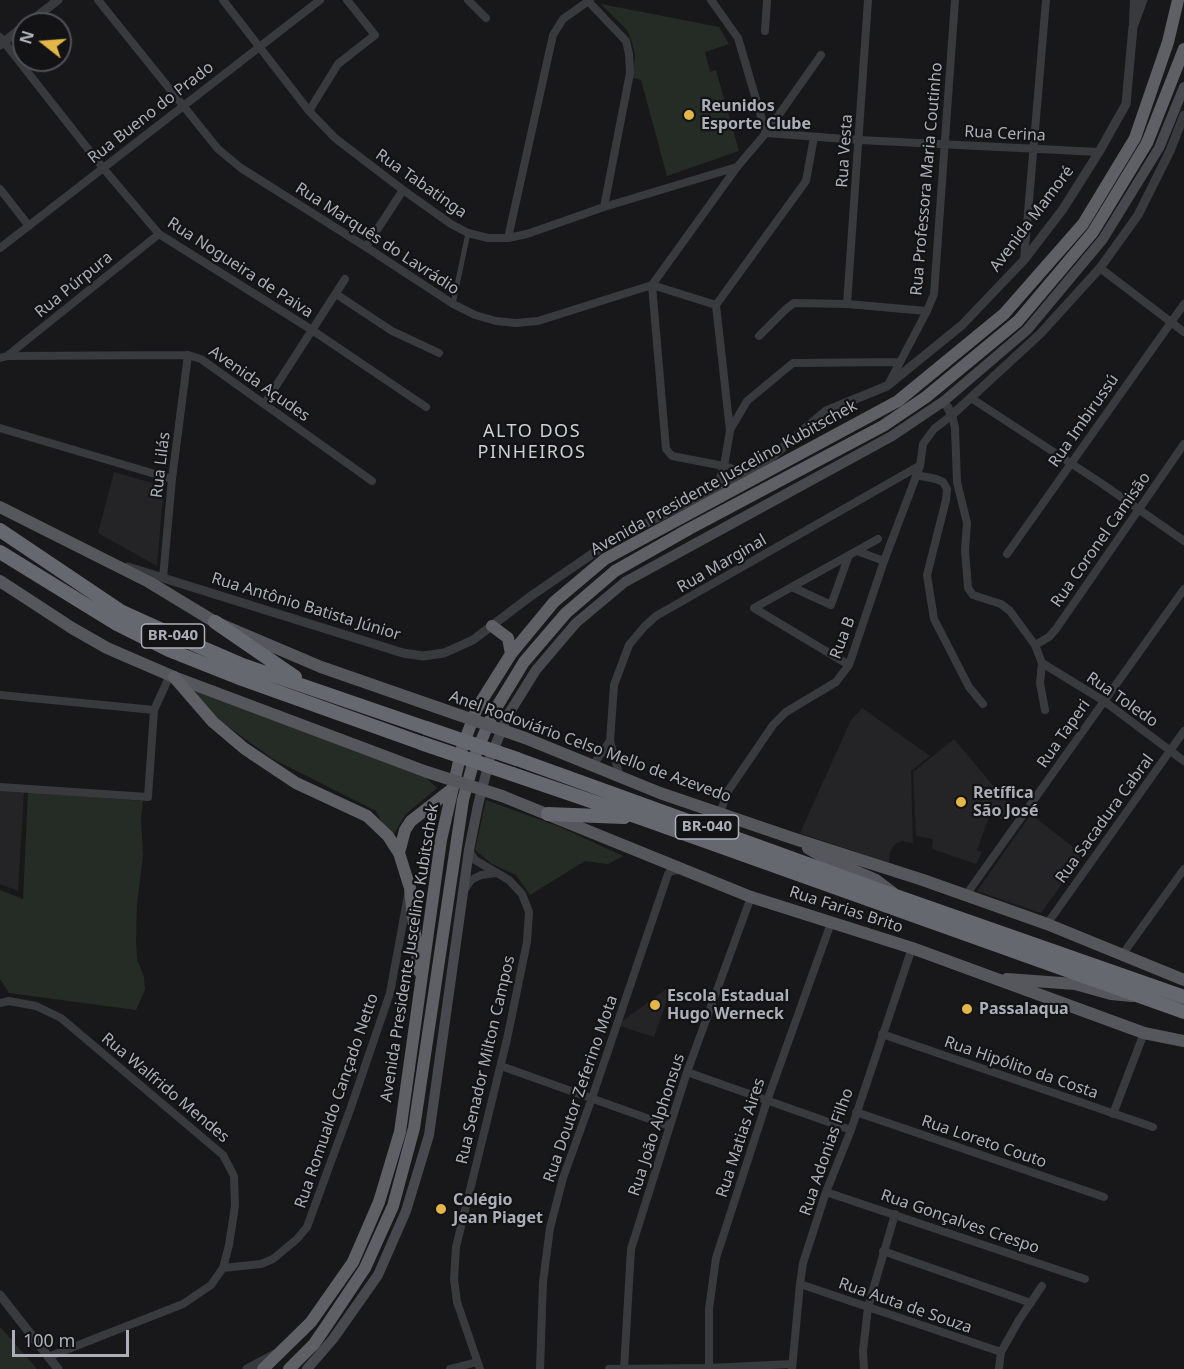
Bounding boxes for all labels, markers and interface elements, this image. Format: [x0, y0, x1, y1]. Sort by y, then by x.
north arrow [12, 12, 72, 72]
text: N [14, 28, 39, 47]
street label: Rua Bueno do Prado [84, 58, 218, 168]
street label: Rua Professora Maria Coutinho [907, 62, 947, 296]
place label: Reunidos Esporte Clube [701, 96, 811, 134]
marker: Reunidos Esporte Clube [682, 108, 696, 122]
street label: Rua Vesta [833, 114, 857, 188]
street label: Rua Cerina [964, 122, 1046, 146]
street label: Rua Tabatinga [372, 145, 470, 223]
street label: Avenida Mamoré [986, 162, 1078, 276]
street label: Rua Marquês do Lavrádio [292, 179, 462, 299]
street label: Rua Nogueira de Paiva [163, 214, 317, 322]
street label: Rua Púrpura [31, 248, 117, 322]
street label: Avenida Açudes [205, 342, 313, 426]
street label: Rua Imbirussú [1045, 371, 1123, 471]
street label: Avenida Presidente Juscelino Kubitschek [587, 396, 861, 560]
district label: ALTO DOS PINHEIROS [478, 421, 586, 464]
street label: Rua Lilás [147, 431, 175, 499]
street label: Rua Coronel Camisão [1047, 469, 1155, 611]
street label: Rua Marginal [674, 531, 770, 597]
street label: Rua Antônio Batista Júnior [209, 569, 403, 645]
street label: Rua B [826, 614, 860, 662]
road number: BR-040 [142, 624, 204, 648]
street label: Rua Toledo [1082, 668, 1162, 732]
street label: Anel Rodoviário Celso Mello de Azevedo [446, 687, 734, 807]
street label: Rua Taperi [1033, 696, 1095, 772]
street label: Rua Sacadura Cabral [1052, 751, 1158, 887]
place label: Retífica São José [973, 783, 1038, 821]
marker: Retífica São José [954, 795, 968, 809]
street label: Avenida Presidente Juscelino Kubitschek [377, 802, 443, 1104]
road number: BR-040 [676, 815, 738, 839]
street label: Rua Farias Brito [787, 883, 905, 937]
street label: Rua Senador Milton Campos [453, 954, 519, 1166]
place label: Escola Estadual Hugo Werneck [667, 986, 789, 1024]
street label: Rua Romualdo Cançado Netto [291, 991, 383, 1211]
street label: Rua Doutor Zeferino Mota [540, 993, 622, 1185]
marker: Escola Estadual Hugo Werneck [648, 998, 662, 1012]
place label: Passalaqua [979, 999, 1069, 1019]
marker: Passalaqua [960, 1002, 974, 1016]
street label: Rua Walfrido Mendes [97, 1029, 233, 1147]
street label: Rua Hipólito da Costa [942, 1033, 1100, 1103]
street label: Rua João Alphonsus [625, 1051, 689, 1199]
street label: Rua Matias Aires [713, 1076, 769, 1200]
street label: Rua Adonias Filho [796, 1086, 858, 1218]
street label: Rua Loreto Couto [919, 1112, 1049, 1172]
street label: Rua Gonçalves Crespo [878, 1186, 1042, 1258]
place label: Colégio Jean Piaget [453, 1190, 543, 1228]
marker: Colégio Jean Piaget [434, 1202, 448, 1216]
street label: Rua Auta de Souza [836, 1274, 974, 1338]
scale bar [15, 1318, 132, 1356]
text: 100 m [23, 1328, 75, 1352]

